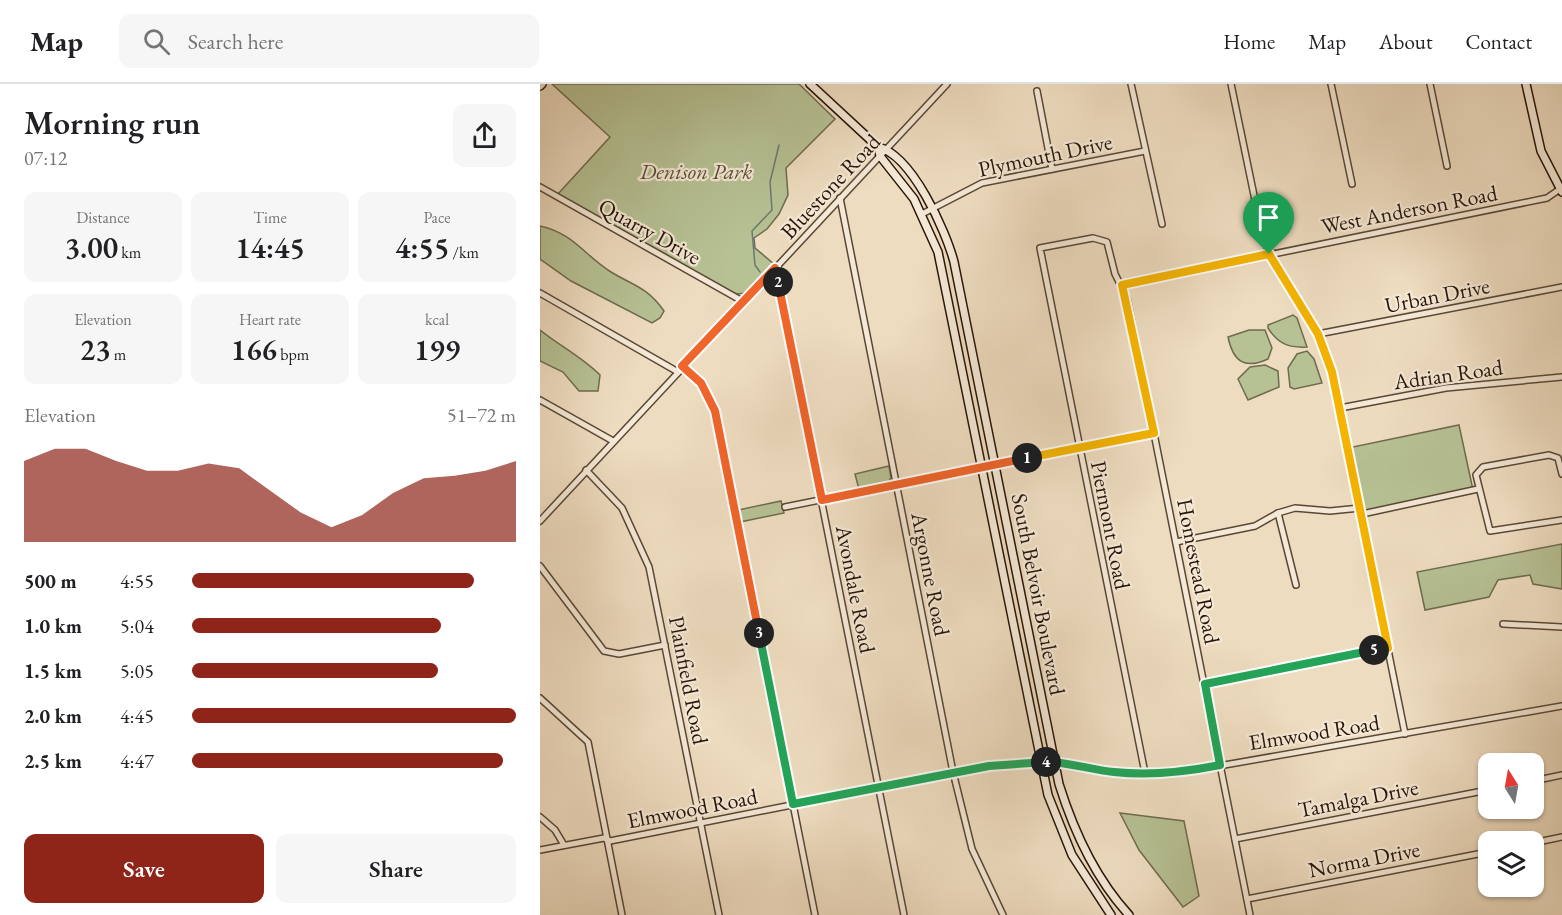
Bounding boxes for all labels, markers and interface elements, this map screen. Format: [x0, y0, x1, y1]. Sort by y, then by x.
search box [119, 14, 539, 68]
text: Map [30, 23, 83, 59]
icon: search [140, 25, 173, 58]
text: Search here [188, 27, 283, 56]
text: Home [1223, 28, 1275, 55]
text: Map [1308, 28, 1346, 55]
text: About [1379, 28, 1432, 55]
text: Contact [1465, 28, 1532, 55]
text: Morning run [24, 101, 201, 144]
button: share [453, 104, 516, 167]
street label: Bluestone Road [774, 127, 887, 245]
street label: Plymouth Drive [975, 127, 1115, 184]
text: 07:12 [24, 145, 67, 171]
park label: Denison Park [639, 157, 752, 186]
street label: West Anderson Road [1319, 178, 1501, 241]
street label: Quarry Drive [593, 191, 707, 272]
pin [1243, 192, 1294, 254]
icon: arrive [1252, 201, 1285, 234]
text: Distance [76, 207, 130, 228]
text: Time [253, 207, 287, 228]
text: Pace [424, 207, 450, 228]
text: 3.00 [65, 228, 118, 267]
text: 14:45 [235, 228, 305, 267]
text: 4:55 [395, 228, 449, 267]
text: km [118, 242, 141, 263]
text: /km [449, 242, 479, 263]
pin: 2 [763, 267, 793, 297]
text: 2 [774, 271, 782, 292]
street label: Urban Drive [1382, 271, 1492, 320]
text: Elevation [74, 309, 132, 330]
text: Heart rate [239, 309, 301, 330]
text: kcal [425, 309, 449, 330]
text: 23 [80, 330, 111, 369]
text: 166 [231, 330, 277, 369]
text: 199 [414, 330, 460, 369]
text: m [111, 344, 126, 365]
text: bpm [277, 344, 309, 365]
street label: Adrian Road [1391, 352, 1505, 397]
text: Elevation [24, 402, 96, 428]
text: 51–72 m [447, 402, 516, 428]
pin: 1 [1012, 443, 1042, 473]
text: 1 [1023, 447, 1031, 468]
street label: Piermont Road [1084, 458, 1137, 593]
street label: South Belvoir Boulevard [1005, 491, 1072, 698]
street label: Homestead Road [1170, 496, 1227, 647]
street label: Argonne Road [904, 509, 957, 639]
street label: Avondale Road [829, 522, 882, 656]
text: 500 m [24, 568, 77, 594]
text: 4:55 [120, 568, 154, 594]
text: 1.0 km [24, 613, 82, 639]
text: 5:04 [120, 613, 154, 639]
street label: Plainfield Road [662, 613, 715, 748]
pin: 3 [744, 618, 774, 648]
text: 3 [755, 622, 763, 643]
pin: 5 [1359, 635, 1389, 665]
text: 5 [1370, 639, 1378, 660]
text: 1.5 km [24, 658, 82, 684]
text: 5:05 [120, 658, 154, 684]
text: 2.0 km [24, 703, 82, 729]
text: 4:45 [120, 703, 154, 729]
street label: Elmwood Road [1247, 708, 1382, 757]
pin: 4 [1031, 747, 1061, 777]
text: 2.5 km [24, 748, 82, 774]
text: 4:47 [120, 748, 154, 774]
text: 4 [1042, 751, 1050, 772]
north arrow [1478, 753, 1544, 819]
map controls [1478, 753, 1544, 897]
street label: Tamalga Drive [1295, 773, 1421, 824]
street label: Elmwood Road [624, 781, 761, 835]
button: layers [1478, 831, 1544, 897]
button: Save [24, 834, 264, 903]
button: Share [276, 834, 516, 903]
street label: Norma Drive [1306, 834, 1423, 885]

